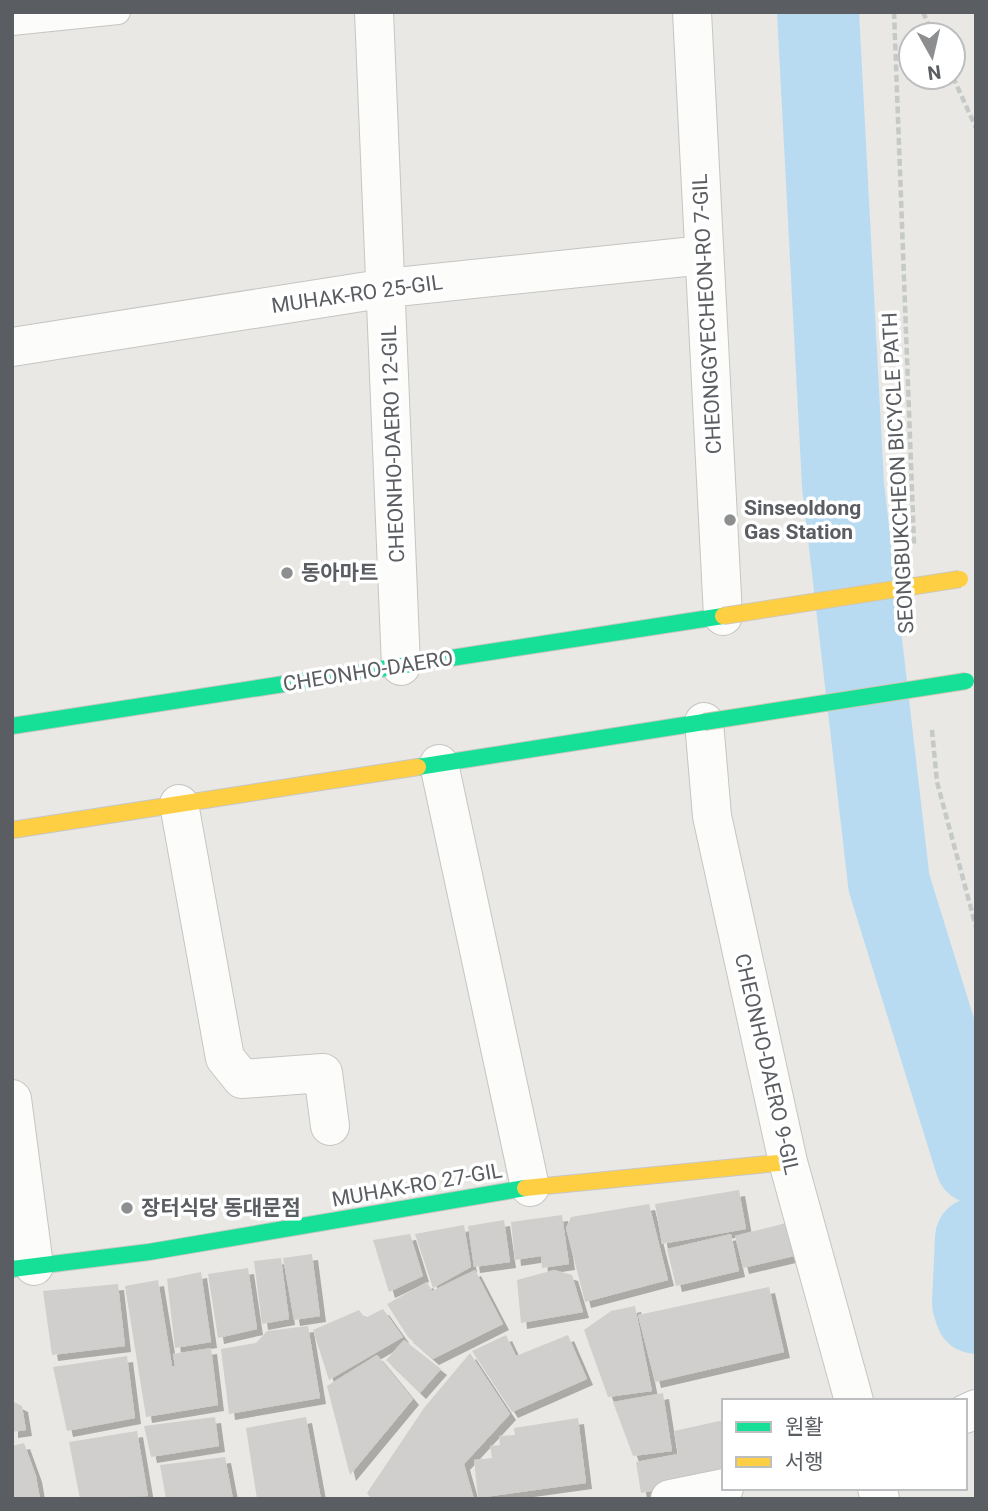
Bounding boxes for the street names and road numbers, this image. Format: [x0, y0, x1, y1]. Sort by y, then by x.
street label: CHEONGGYECHEON-RO 7-GIL [688, 173, 726, 455]
street label: MUHAK-RO 25-GIL [270, 270, 444, 318]
street label: SEONGBUKCHEON BICYCLE PATH [878, 312, 918, 634]
street label: CHEONHO-DAERO 12-GIL [377, 325, 409, 563]
street label: CHEONHO-DAERO [281, 646, 455, 696]
street label: CHEONHO-DAERO 9-GIL [730, 951, 804, 1177]
street label: MUHAK-RO 27-GIL [330, 1158, 504, 1212]

